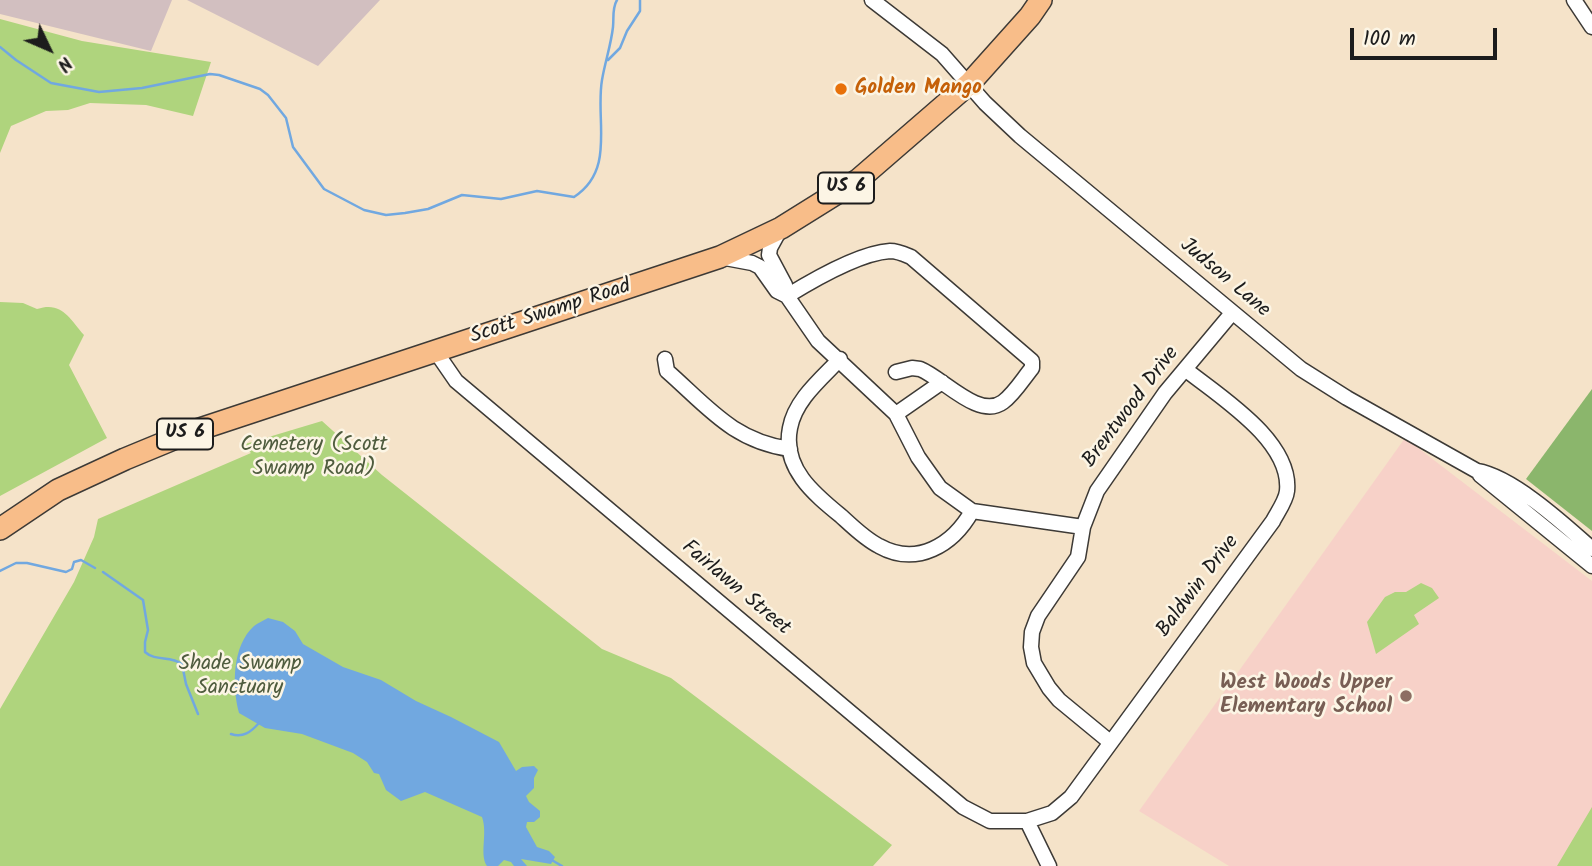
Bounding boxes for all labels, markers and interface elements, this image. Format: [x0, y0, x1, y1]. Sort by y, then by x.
north arrow [14, 14, 84, 84]
scale bar [1354, 14, 1501, 58]
text: 100 m [1363, 23, 1416, 56]
text: N [49, 49, 79, 78]
place label: Golden Mango [855, 76, 982, 102]
marker: Golden Mango [833, 81, 849, 97]
road number: US 6 [818, 172, 874, 204]
street label: Judson Lane [1174, 234, 1274, 324]
street label: Scott Swamp Road [468, 275, 634, 351]
street label: Brentwood Drive [1078, 343, 1186, 473]
road number: US 6 [157, 418, 213, 449]
park label: Cemetery (Scott Swamp Road) [240, 433, 388, 483]
street label: Baldwin Drive [1152, 531, 1246, 643]
street label: Fairlawn Street [675, 536, 795, 642]
park label: Shade Swamp Sanctuary [179, 652, 301, 702]
place label: West Woods Upper Elementary School [1220, 671, 1392, 721]
marker: West Woods Upper Elementary School [1398, 688, 1414, 704]

